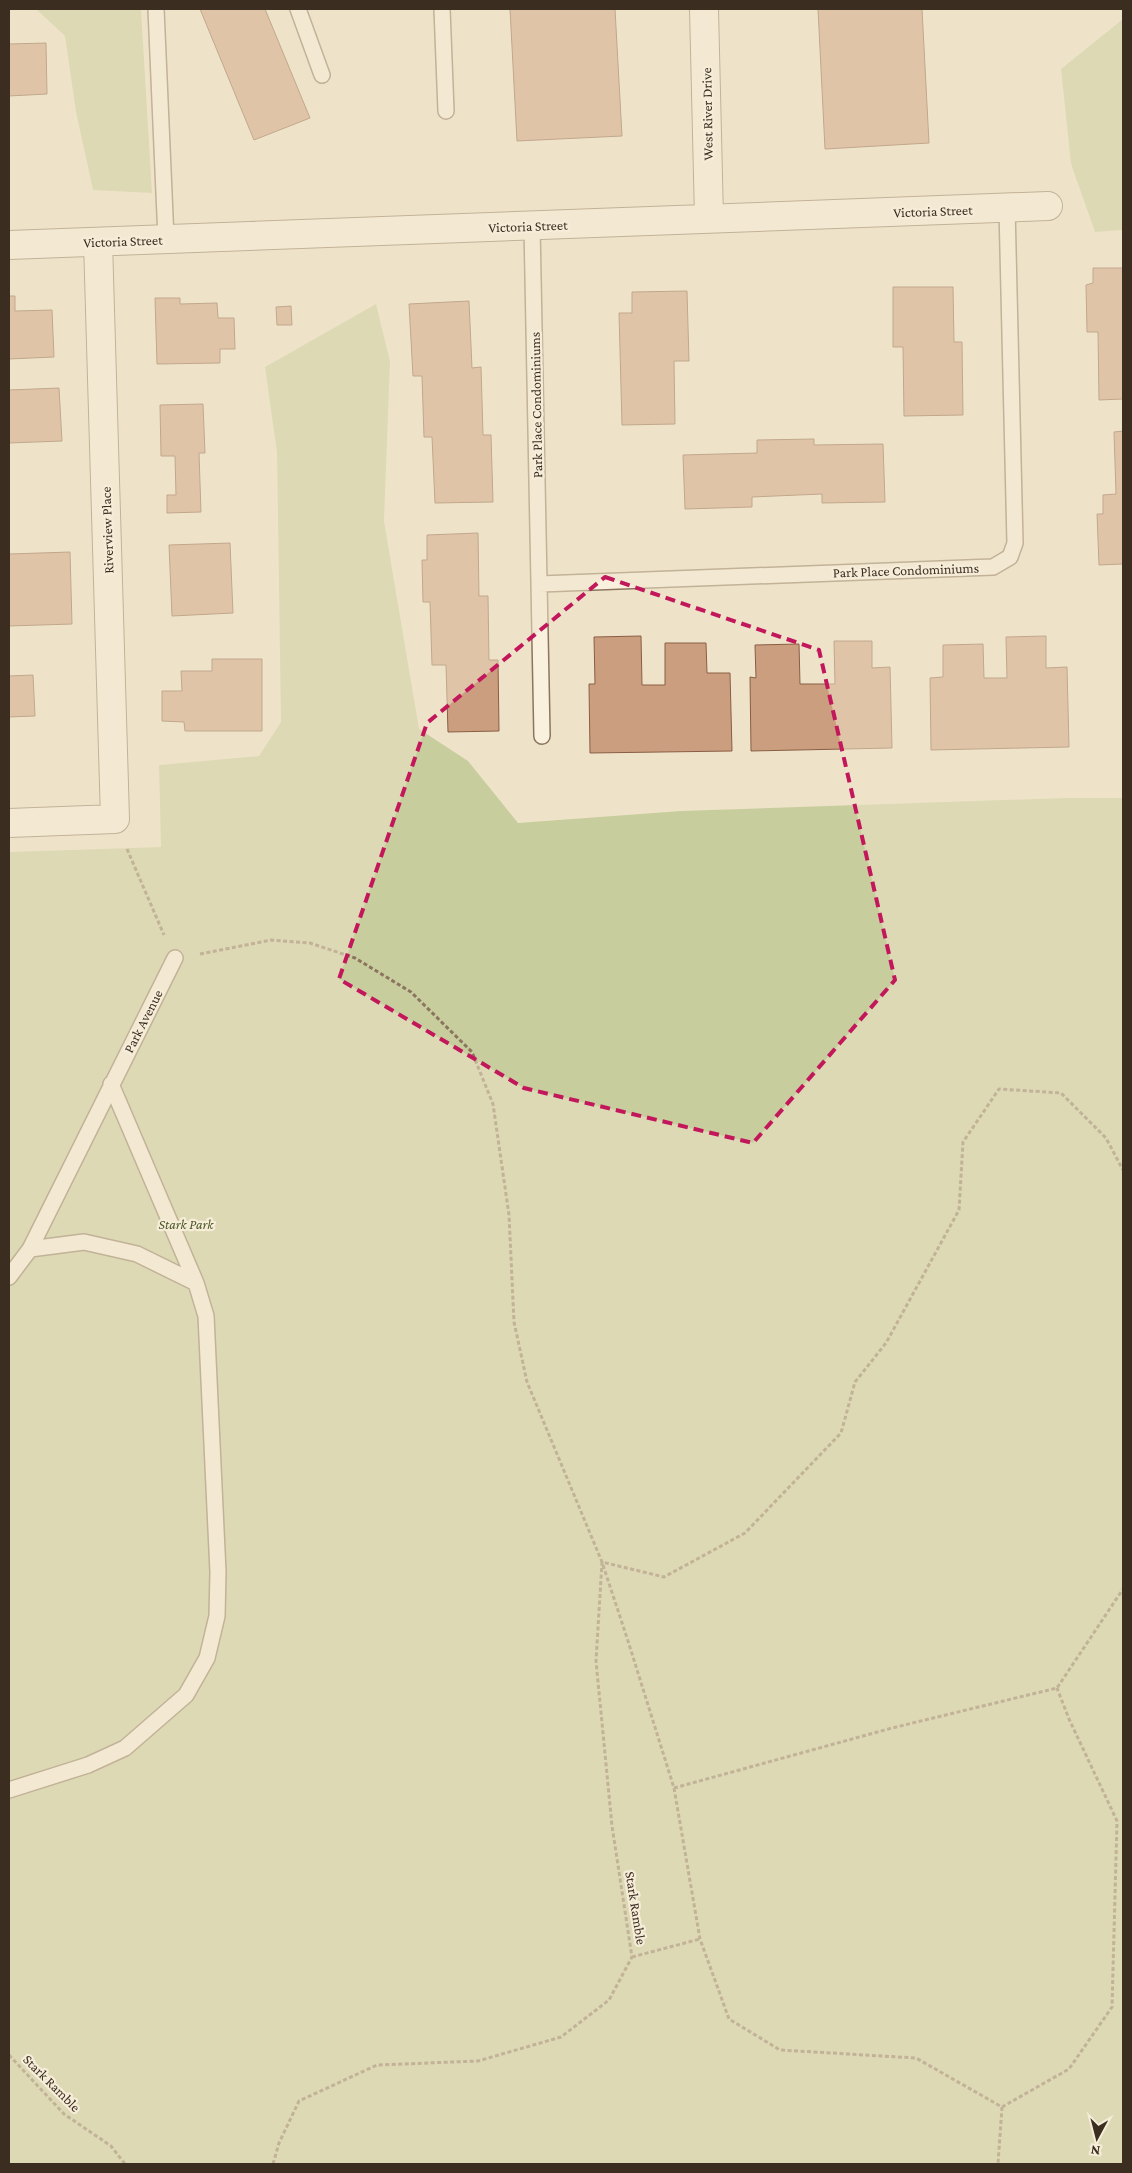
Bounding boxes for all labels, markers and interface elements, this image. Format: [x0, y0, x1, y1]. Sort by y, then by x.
street label: West River Drive [698, 67, 716, 161]
street label: Victoria Street [893, 202, 973, 220]
street label: Victoria Street [488, 217, 568, 235]
street label: Victoria Street [83, 232, 163, 250]
street label: Park Place Condominiums [527, 332, 545, 478]
street label: Riverview Place [97, 486, 117, 574]
street label: Park Place Condominiums [833, 559, 979, 581]
street label: Park Avenue [120, 987, 166, 1055]
park label: Stark Park [159, 1216, 214, 1232]
street label: Stark Ramble [622, 1870, 650, 1946]
street label: Stark Ramble [20, 2051, 84, 2115]
north arrow [1072, 2113, 1122, 2163]
text: N [1089, 2142, 1101, 2159]

